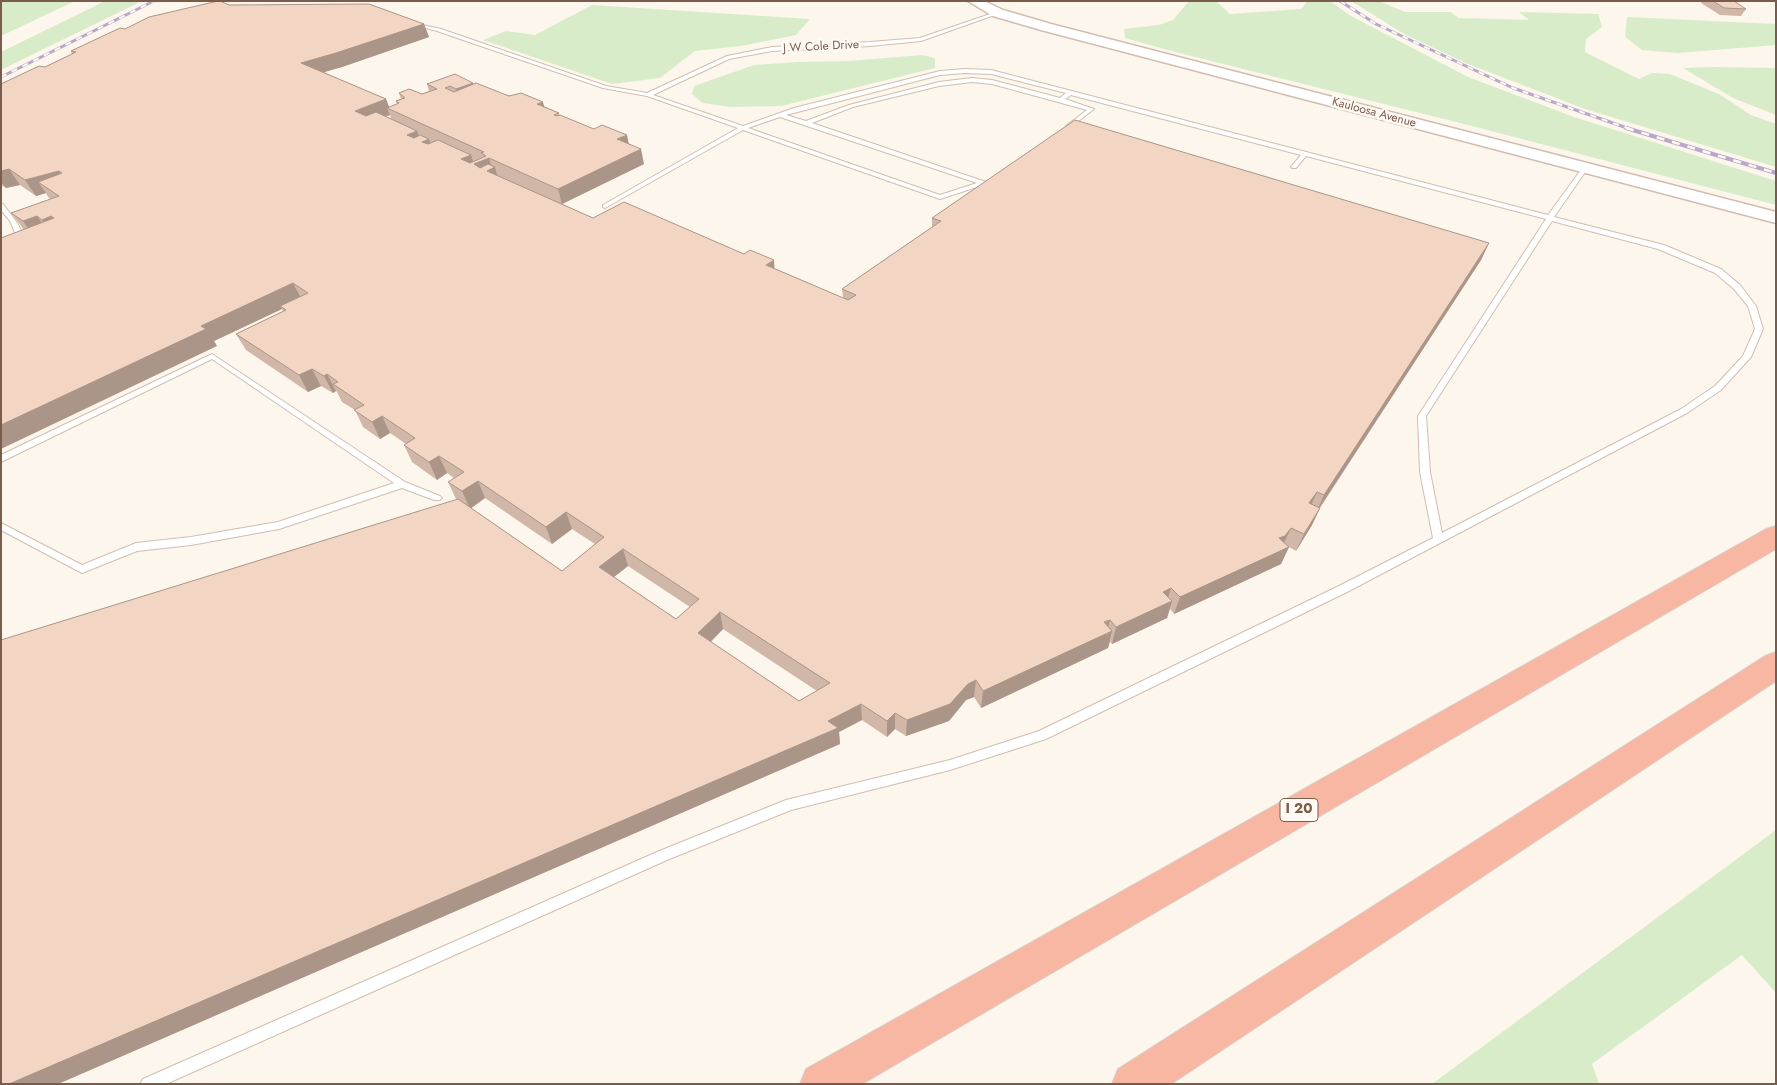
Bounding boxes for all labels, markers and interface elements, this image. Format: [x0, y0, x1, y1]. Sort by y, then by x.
street label: J W Cole Drive [783, 38, 859, 56]
street label: Kauloosa Avenue [1330, 95, 1418, 131]
road number: I 20 [1280, 798, 1318, 822]

